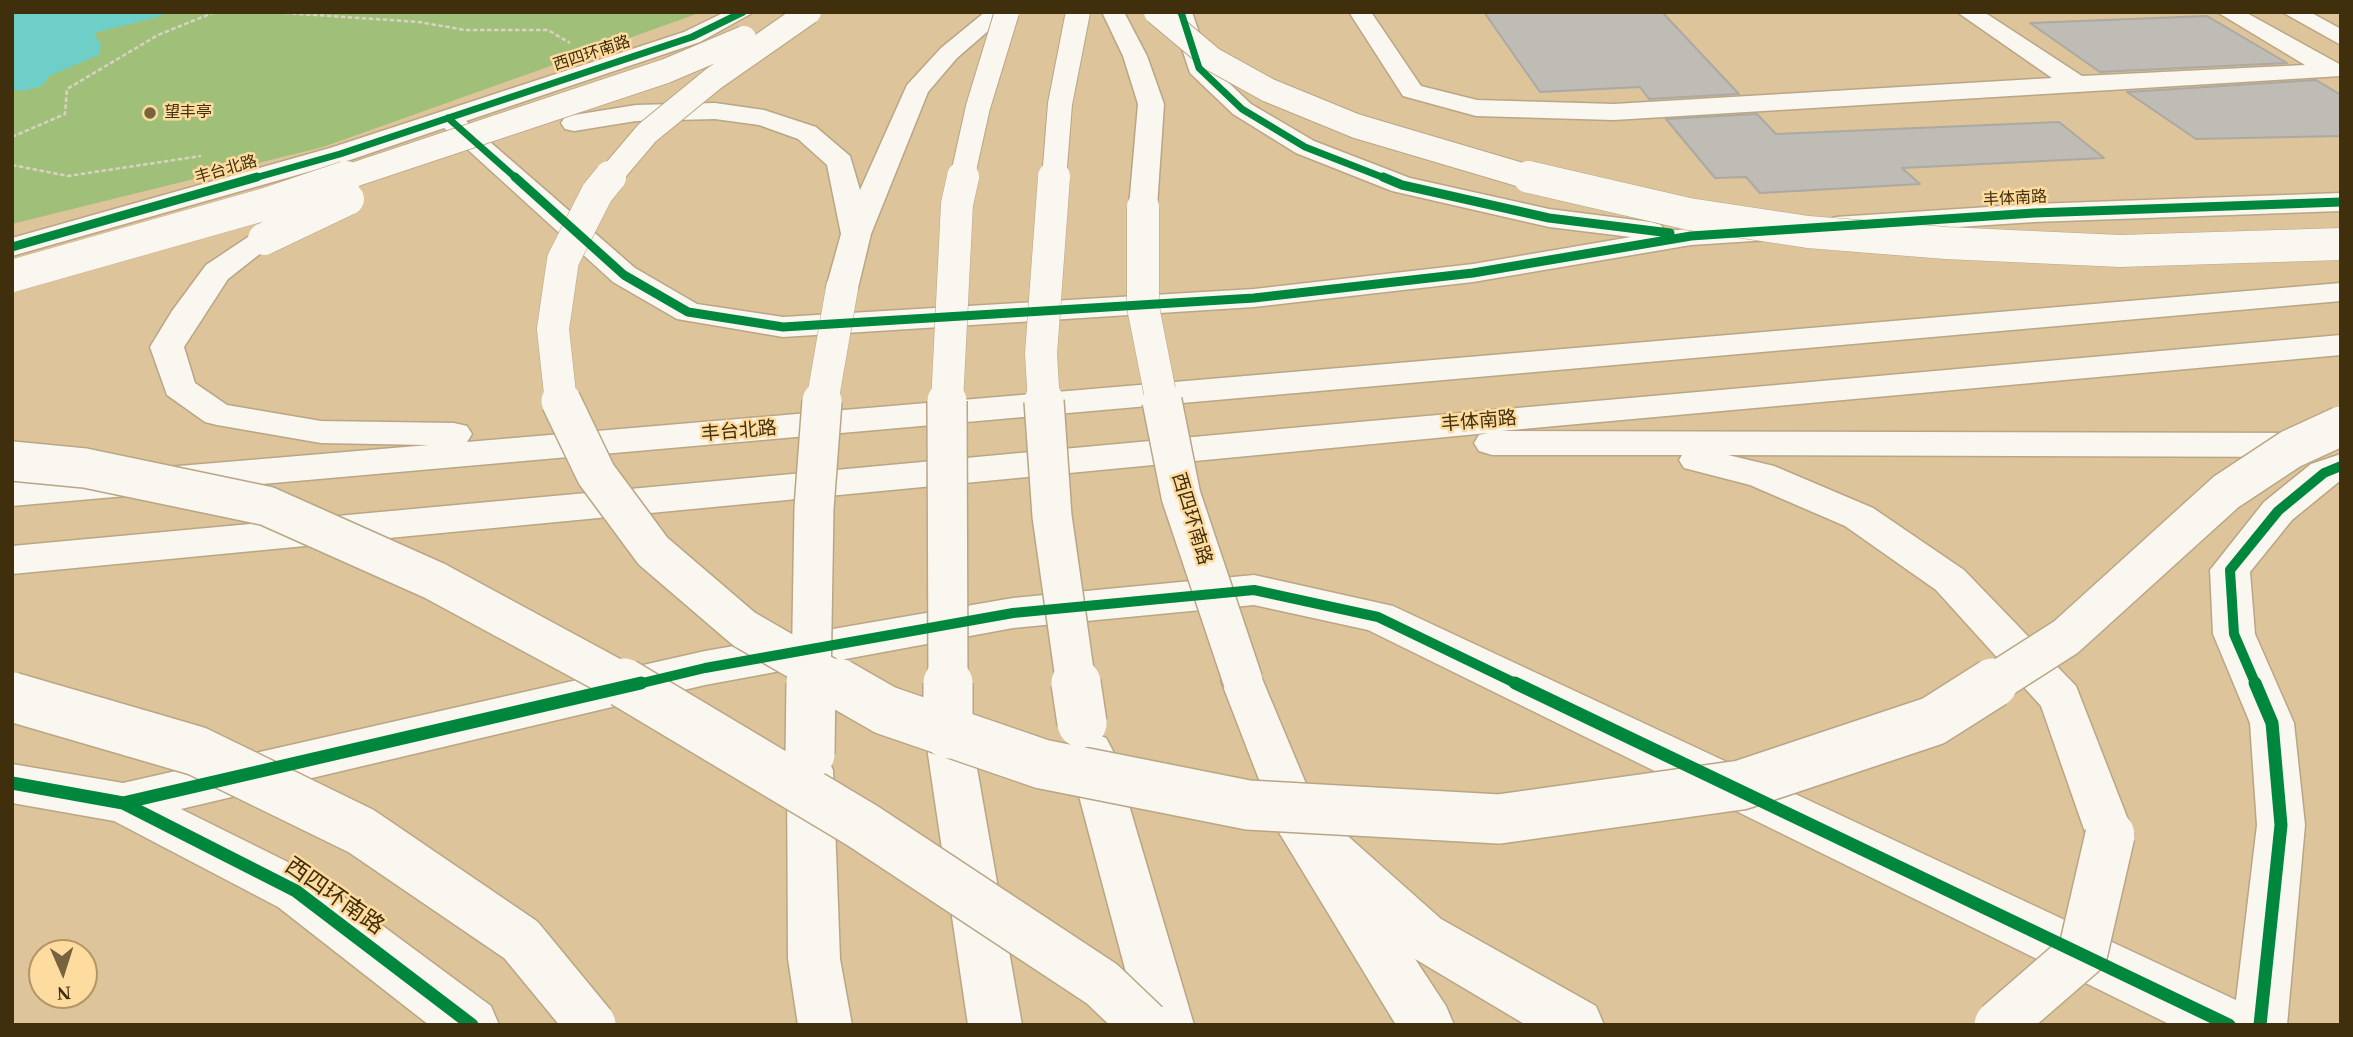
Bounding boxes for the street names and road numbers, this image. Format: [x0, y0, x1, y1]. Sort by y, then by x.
street label: 西四环南路 [551, 33, 633, 75]
street label: 丰台北路 [193, 152, 259, 188]
street label: 丰体南路 [1983, 188, 2047, 210]
street label: 丰体南路 [1440, 407, 1518, 437]
street label: 丰台北路 [700, 417, 778, 447]
street label: 西四环南路 [1166, 470, 1216, 568]
street label: 西四环南路 [279, 853, 389, 941]

